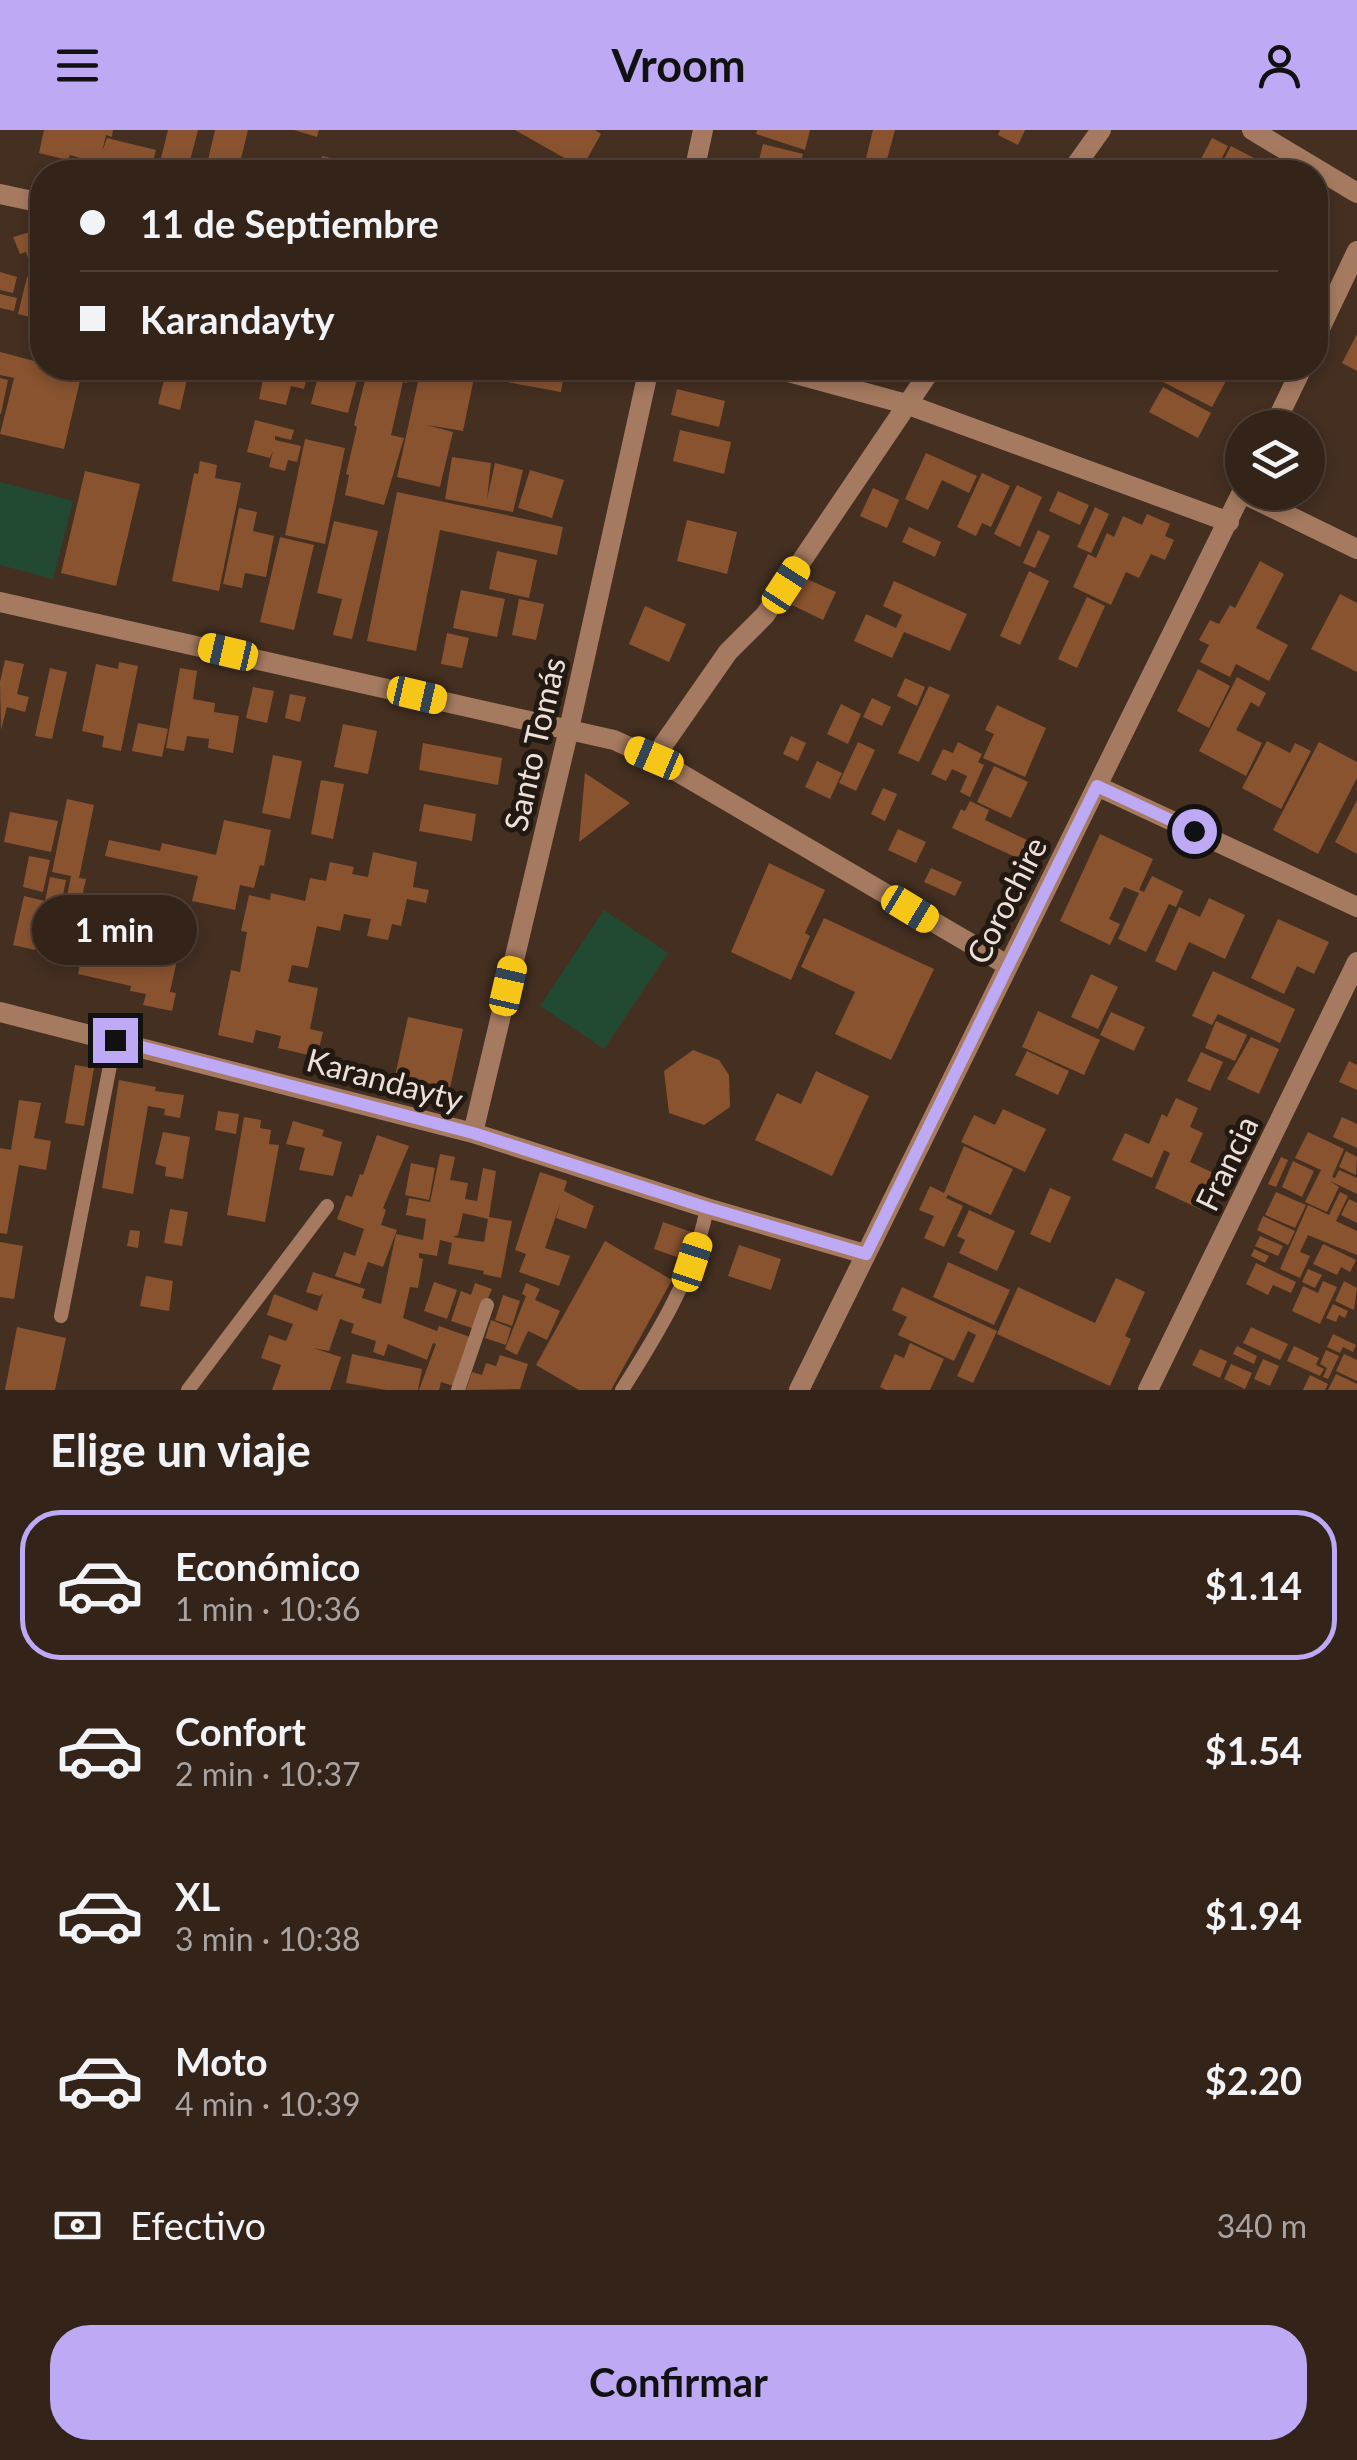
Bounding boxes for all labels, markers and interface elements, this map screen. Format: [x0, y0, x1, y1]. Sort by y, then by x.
icon: menu [50, 38, 105, 93]
text: Vroom [611, 38, 746, 92]
icon: person [1252, 38, 1307, 93]
text: 11 de Septiembre [140, 200, 439, 246]
text: Karandayty [140, 296, 334, 342]
map controls [1225, 410, 1325, 510]
button: layers [1225, 410, 1325, 510]
car [757, 552, 815, 618]
car [195, 631, 261, 673]
street label: Santo Tomás [495, 654, 573, 834]
car [384, 674, 450, 716]
car [621, 732, 687, 784]
route start [1172, 809, 1217, 854]
street label: Corochire [958, 830, 1054, 970]
car [877, 881, 943, 937]
callout: 1 min [32, 895, 198, 965]
text: 1 min [75, 910, 154, 949]
car [487, 953, 529, 1019]
route end [93, 1018, 138, 1063]
street label: Karandayty [303, 1039, 468, 1119]
street label: Francia [1186, 1109, 1266, 1217]
car [668, 1229, 716, 1295]
text: Elige un viaje [50, 1423, 311, 1477]
icon: car [55, 1540, 145, 1630]
text: Económico [175, 1543, 360, 1589]
text: $1.14 [1205, 1562, 1302, 1608]
text: 1 min · 10:36 [175, 1589, 361, 1628]
icon: car [55, 1705, 145, 1795]
text: Confort [175, 1708, 306, 1754]
text: $1.54 [1205, 1727, 1302, 1773]
text: 2 min · 10:37 [175, 1754, 361, 1793]
icon: car [55, 1870, 145, 1960]
text: XL [175, 1873, 220, 1919]
text: $1.94 [1205, 1892, 1302, 1938]
text: 3 min · 10:38 [175, 1919, 361, 1958]
icon: car [55, 2035, 145, 2125]
text: Moto [175, 2038, 268, 2084]
text: $2.20 [1205, 2057, 1302, 2103]
text: 4 min · 10:39 [175, 2084, 361, 2123]
icon: cash [50, 2198, 105, 2253]
text: Efectivo [130, 2202, 266, 2248]
text: 340 m [1217, 2206, 1307, 2245]
button: Confirmar [50, 2325, 1307, 2440]

